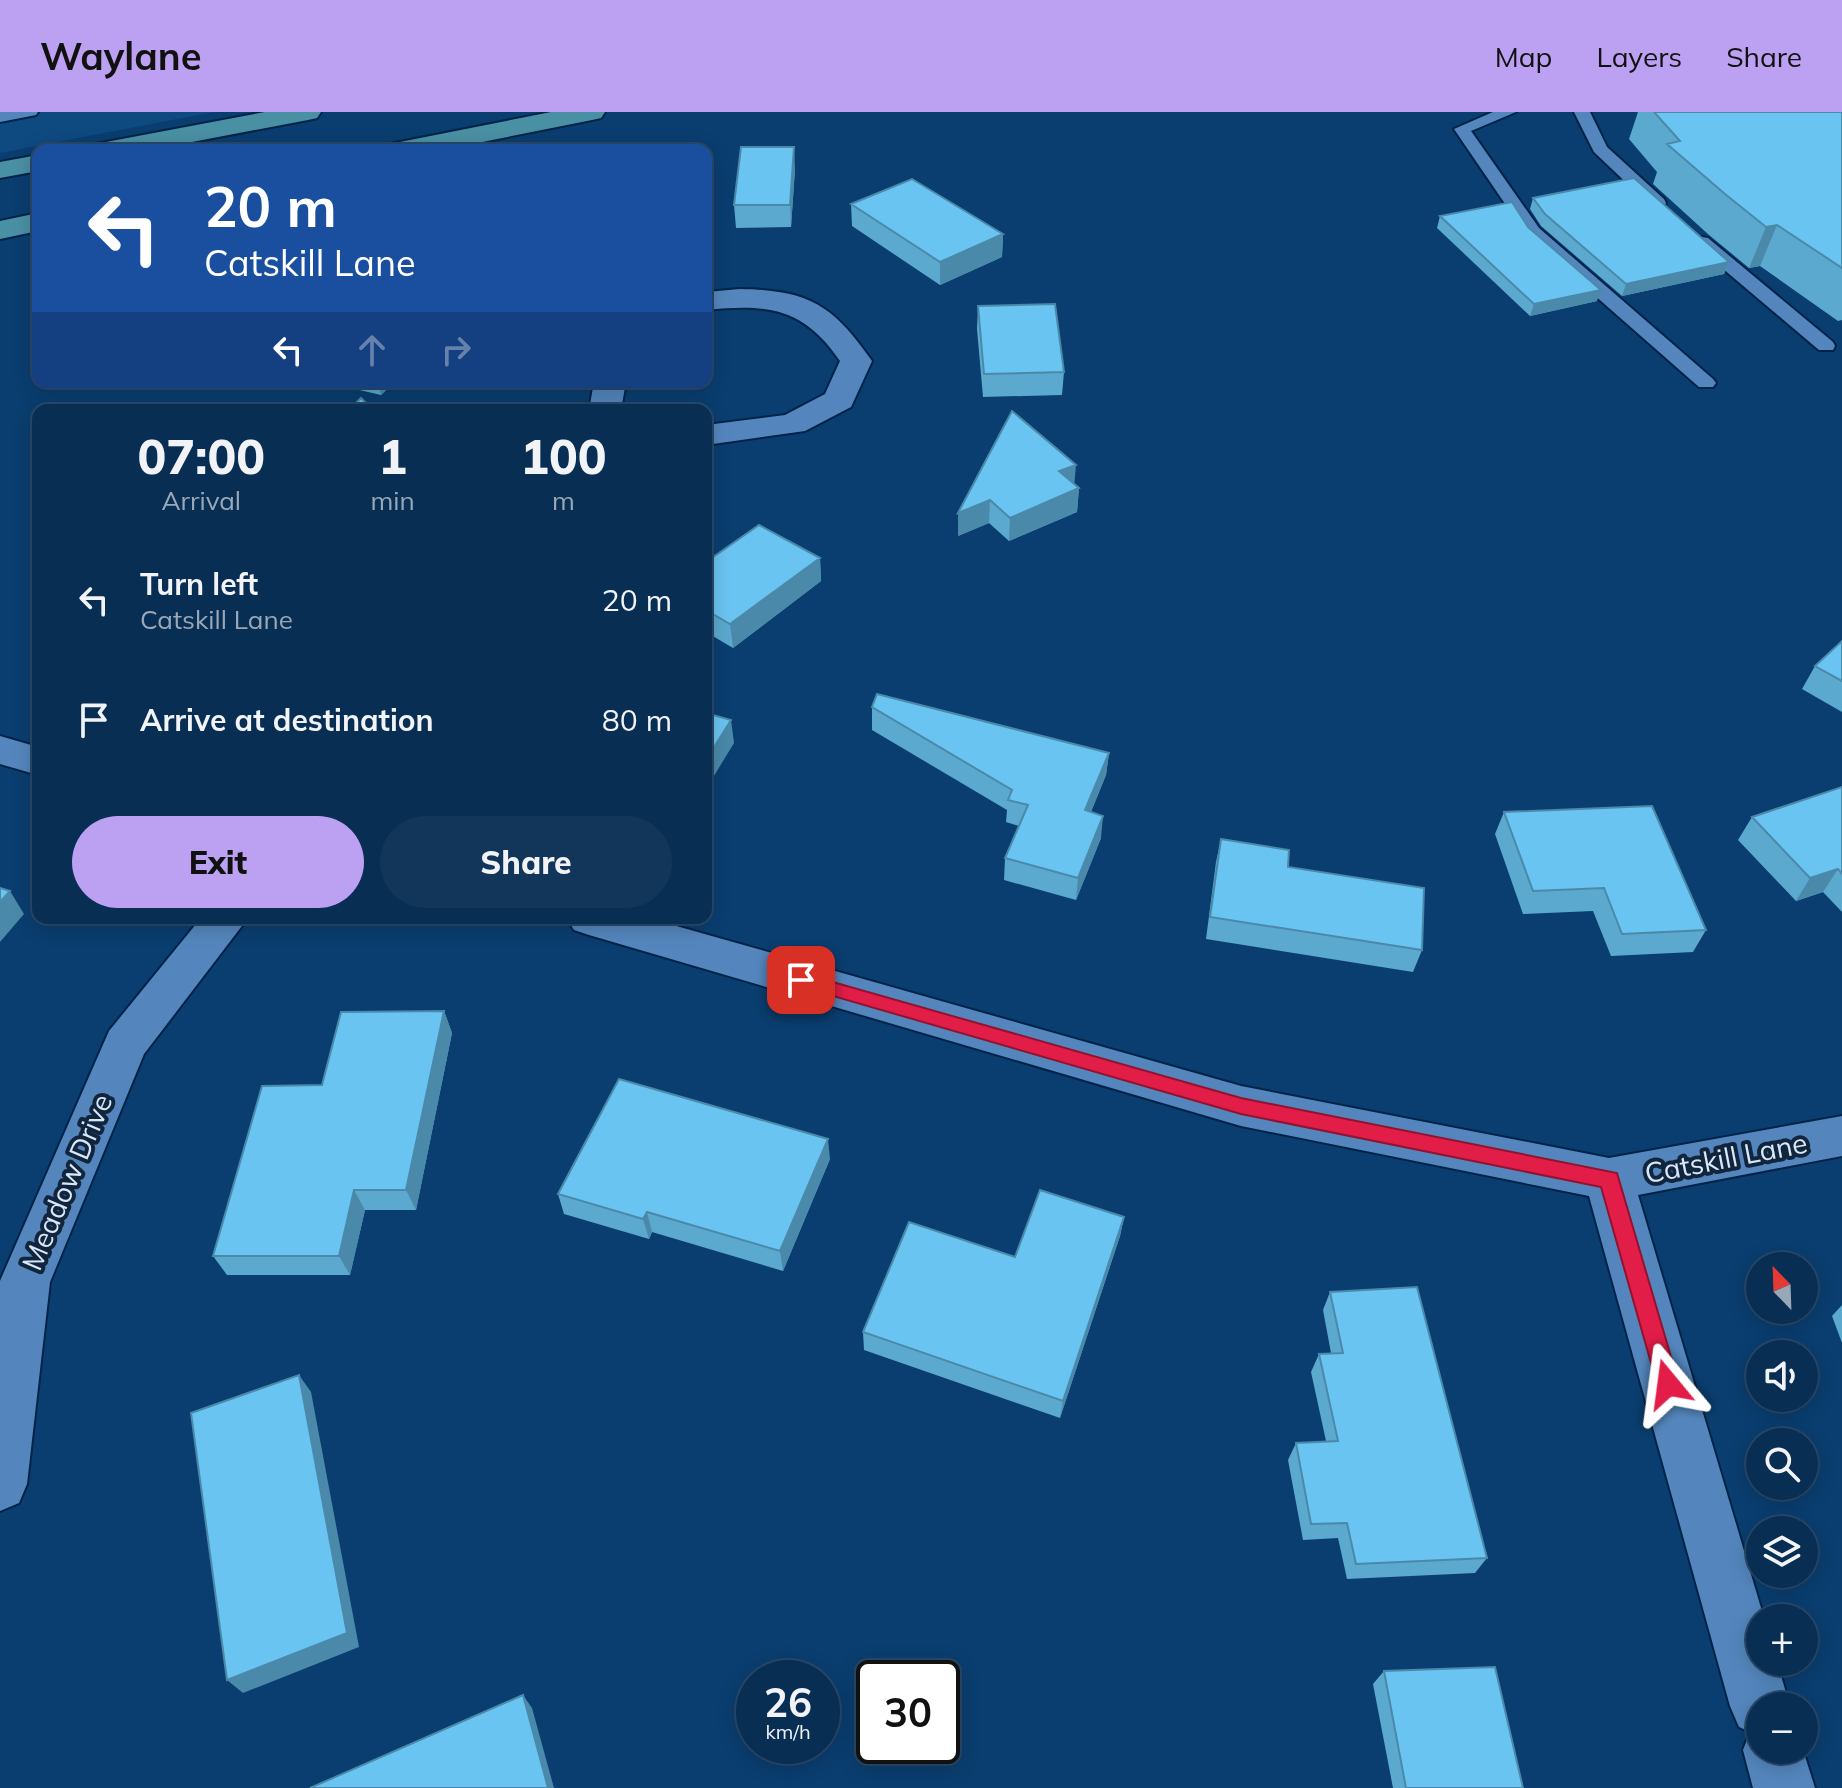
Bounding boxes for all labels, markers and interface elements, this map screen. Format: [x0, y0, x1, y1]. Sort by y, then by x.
text: Waylane [40, 32, 202, 80]
text: Map [1495, 39, 1552, 74]
text: Layers [1596, 39, 1682, 74]
text: Share [1726, 39, 1802, 74]
text: 20 m [204, 171, 337, 241]
icon: left [72, 176, 176, 280]
text: Catskill Lane [204, 240, 416, 285]
icon: left [266, 328, 310, 372]
icon: ahead [350, 328, 394, 372]
icon: right [434, 328, 478, 372]
text: 07:00 [137, 426, 265, 486]
text: 1 [378, 426, 407, 486]
text: 100 [520, 426, 607, 486]
text: Arrival [161, 484, 241, 517]
text: min [371, 484, 415, 517]
text: m [552, 484, 575, 517]
text: Turn left [140, 565, 258, 603]
icon: left [72, 578, 116, 622]
text: 20 m [602, 581, 672, 619]
text: Catskill Lane [140, 603, 293, 636]
icon: arrive [72, 698, 116, 742]
text: Arrive at destination [140, 701, 434, 739]
text: 80 m [602, 701, 672, 739]
button: Exit [72, 816, 364, 908]
button: Share [380, 816, 672, 908]
pin [767, 946, 835, 1014]
icon: arrive [779, 958, 823, 1002]
street label: Meadow Drive [14, 1088, 119, 1275]
street label: Catskill Lane [1642, 1125, 1810, 1190]
north arrow [1746, 1252, 1818, 1324]
map controls [1746, 1252, 1818, 1764]
button: sound [1746, 1340, 1818, 1412]
position arrow [1626, 1342, 1710, 1426]
button: search [1746, 1428, 1818, 1500]
button: layers [1746, 1516, 1818, 1588]
button: + [1746, 1604, 1818, 1676]
speed limit sign: 30 [856, 1660, 960, 1764]
text: 26 [764, 1677, 812, 1727]
button: − [1746, 1692, 1818, 1764]
text: km/h [765, 1719, 811, 1744]

